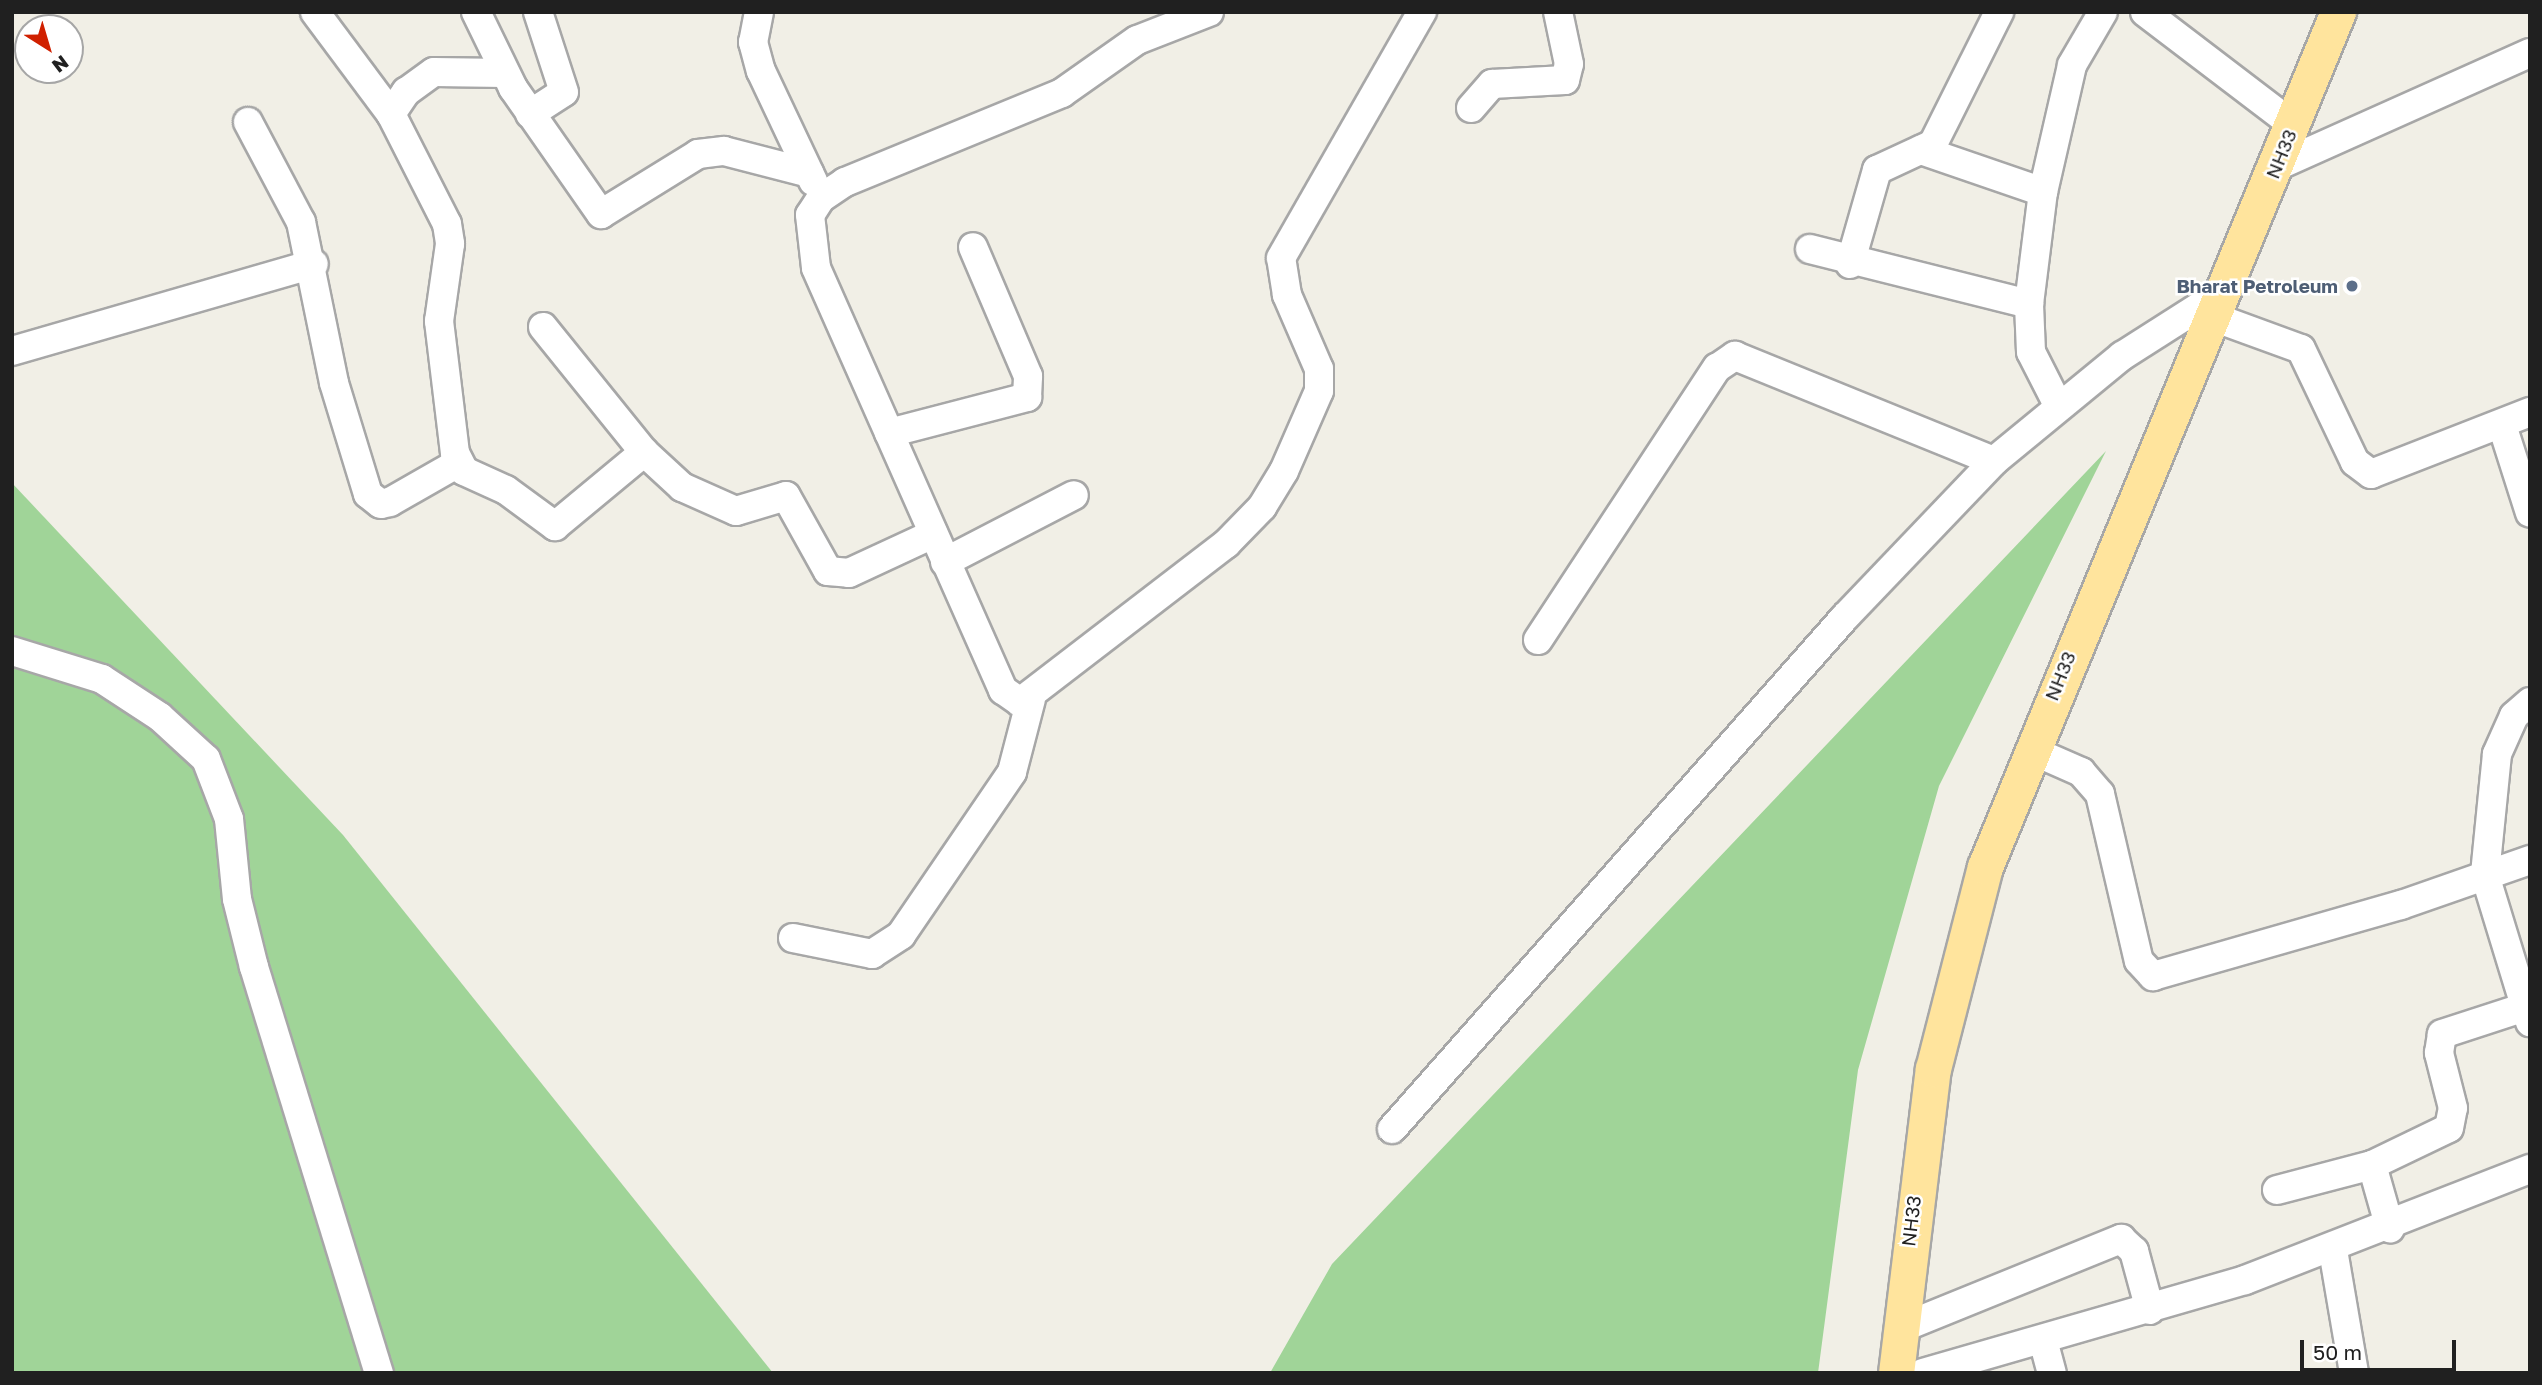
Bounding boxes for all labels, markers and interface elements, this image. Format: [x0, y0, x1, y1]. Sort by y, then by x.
north arrow [14, 14, 84, 84]
text: N [48, 51, 73, 78]
street label: NH33 [2261, 126, 2301, 182]
place label: Bharat Petroleum [2176, 275, 2338, 297]
marker: Bharat Petroleum [2344, 278, 2360, 294]
street label: NH33 [2040, 648, 2080, 704]
street label: NH33 [1897, 1194, 1925, 1248]
scale bar [2304, 1326, 2460, 1370]
text: 50 m [2313, 1339, 2362, 1365]

